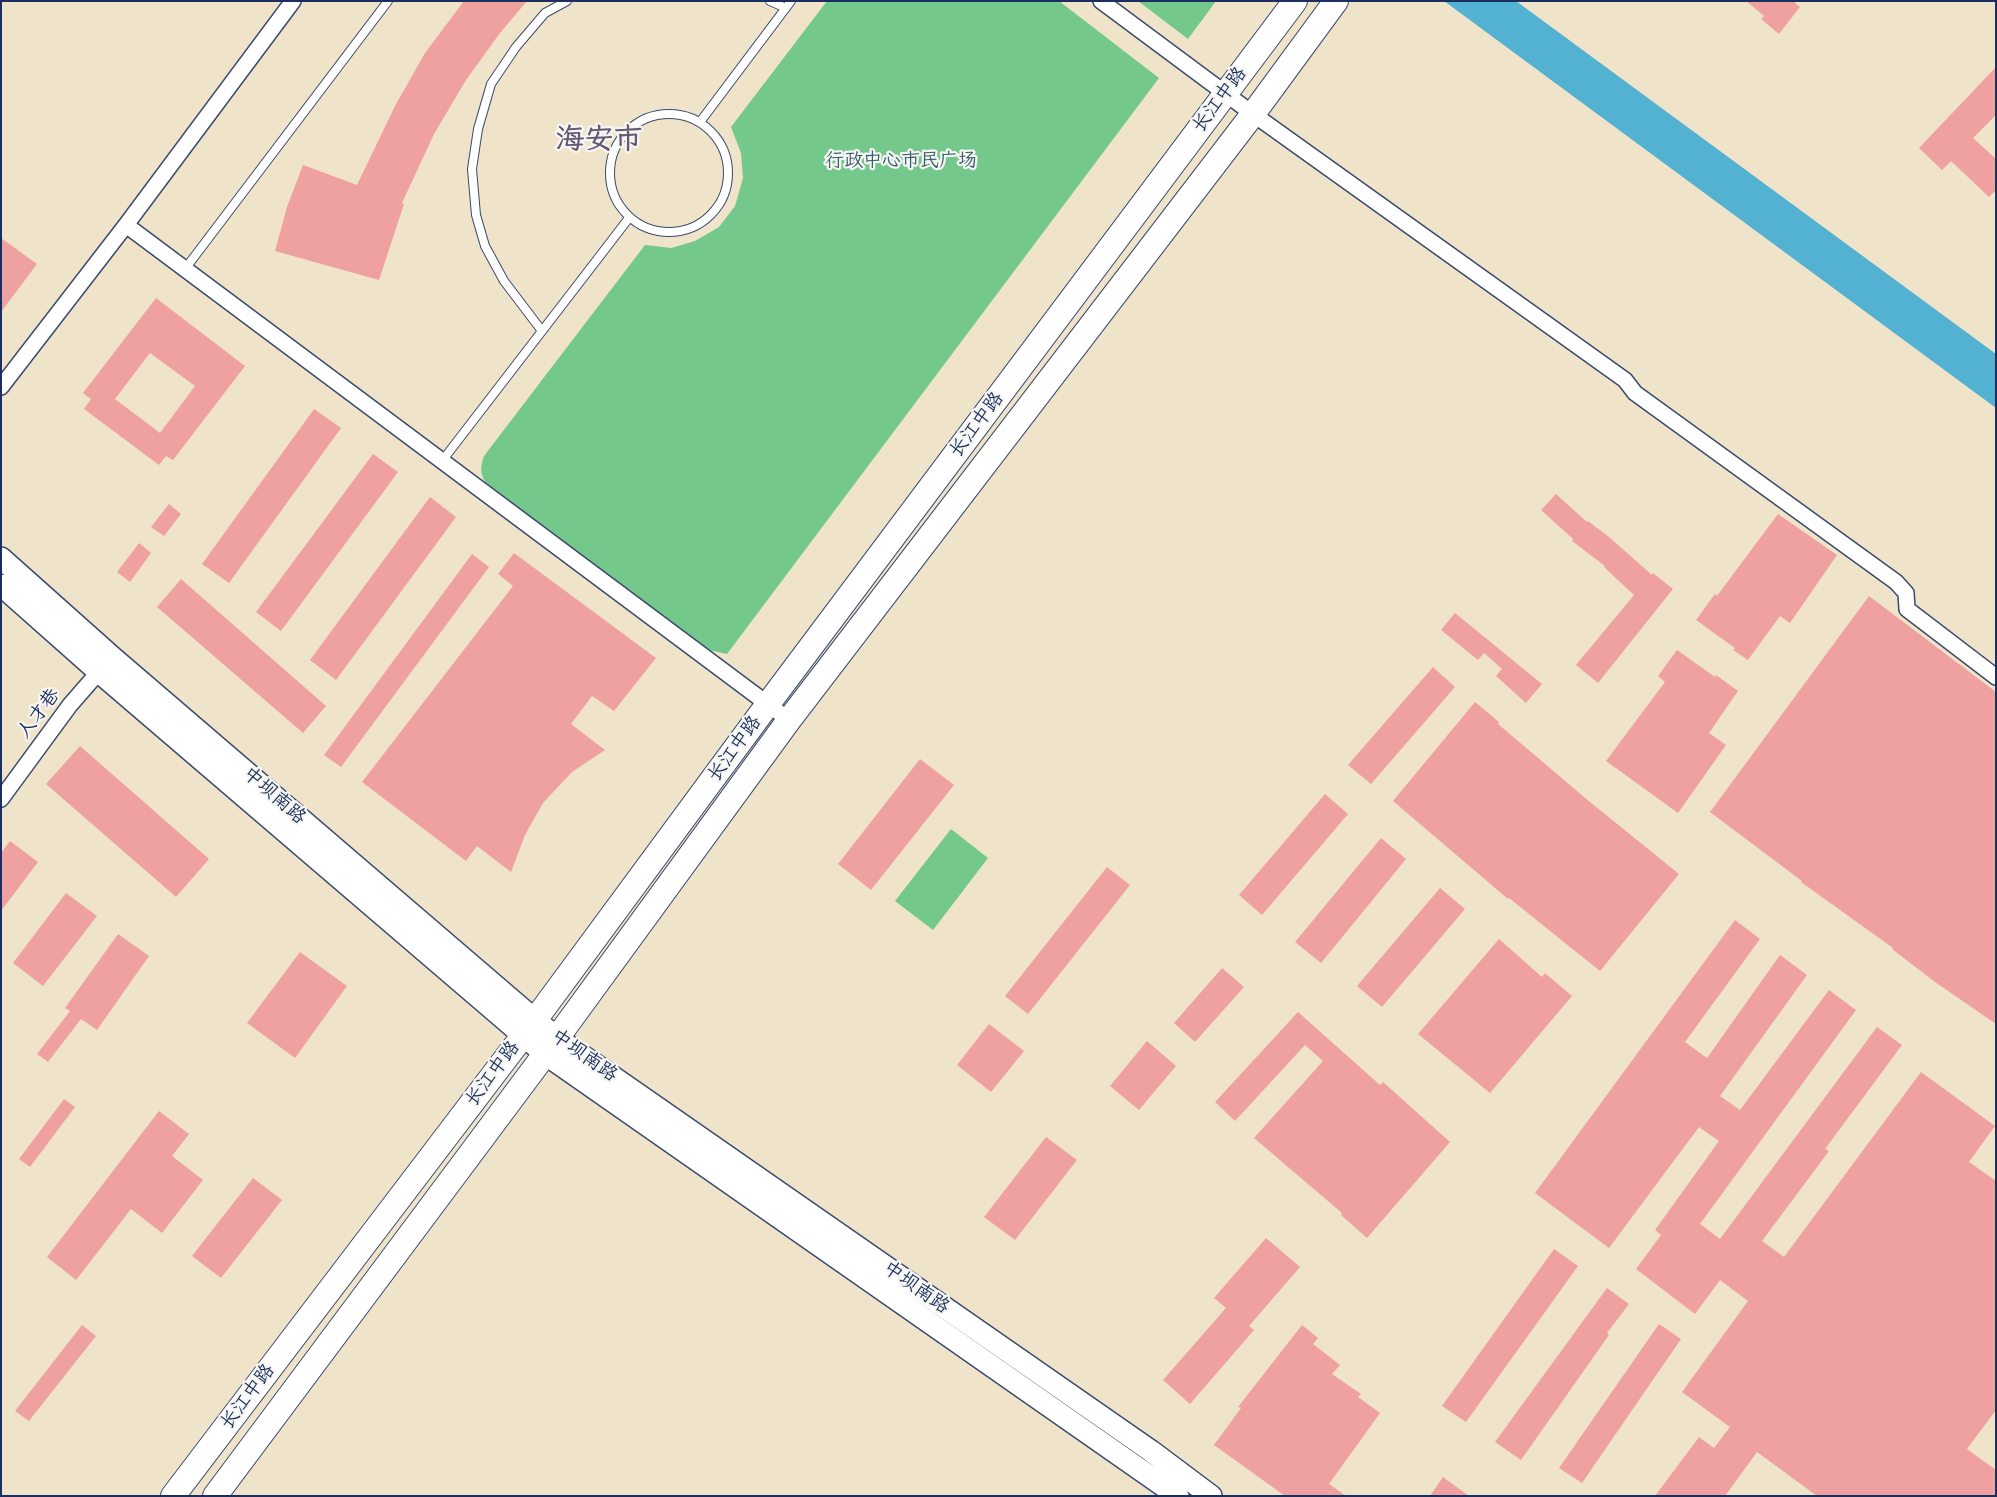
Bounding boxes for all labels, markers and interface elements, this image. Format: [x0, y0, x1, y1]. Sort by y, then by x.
street label: 长江中路 [1188, 63, 1252, 137]
district label: 海安市 [556, 124, 642, 158]
park label: 行政中心市民广场 [825, 150, 977, 172]
street label: 长江中路 [945, 388, 1009, 462]
street label: 人才巷 [13, 684, 65, 744]
street label: 长江中路 [703, 712, 767, 786]
street label: 中坝南路 [238, 762, 310, 830]
street label: 中坝南路 [546, 1025, 622, 1087]
street label: 长江中路 [461, 1037, 525, 1111]
street label: 中坝南路 [878, 1257, 954, 1319]
street label: 长江中路 [216, 1360, 280, 1434]

